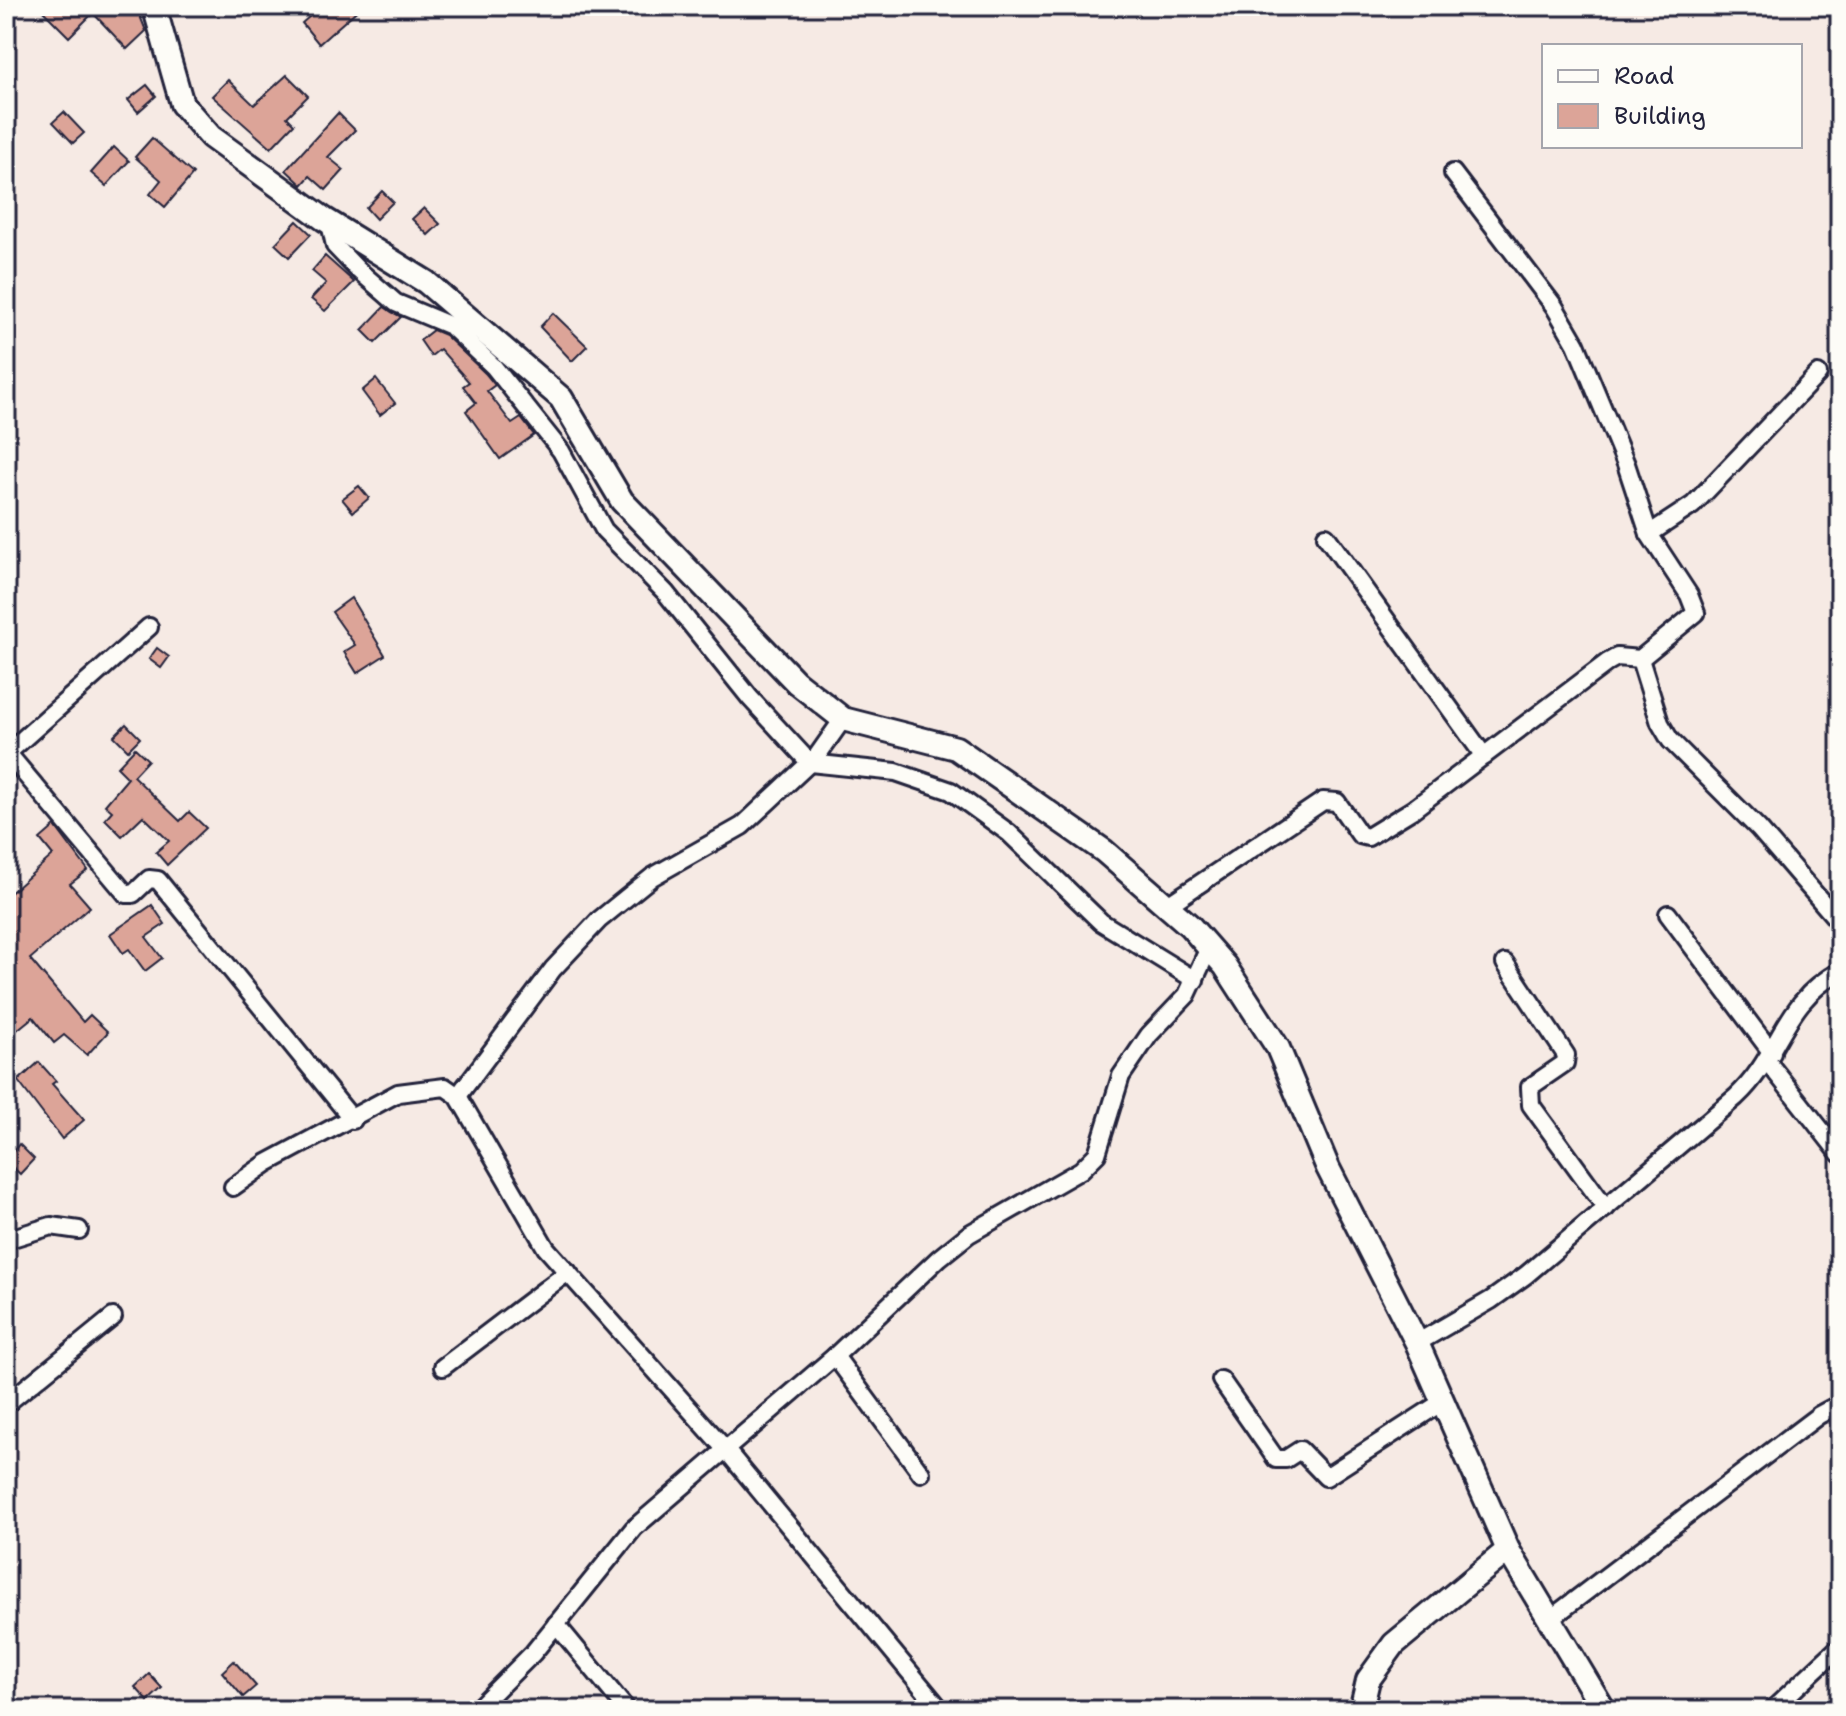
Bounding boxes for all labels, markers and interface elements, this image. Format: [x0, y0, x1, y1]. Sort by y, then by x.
legend [1542, 44, 1802, 148]
text: Road [1614, 60, 1674, 92]
text: Building [1614, 100, 1706, 132]

